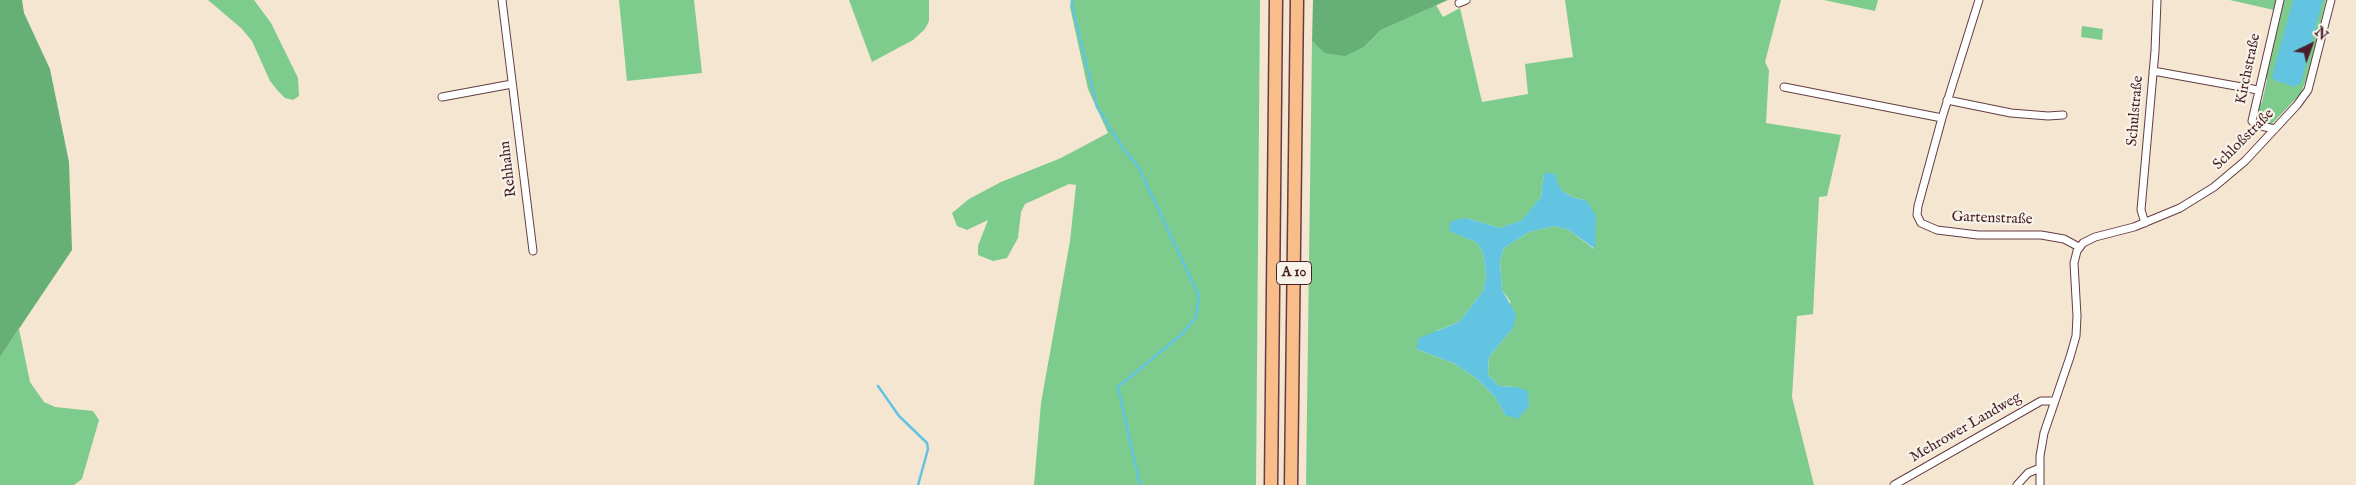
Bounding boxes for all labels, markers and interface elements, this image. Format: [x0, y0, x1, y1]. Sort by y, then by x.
north arrow [2286, 20, 2336, 70]
text: N [2311, 23, 2332, 45]
street label: Kirchstraße [2233, 32, 2265, 106]
street label: Schulstraße [2124, 75, 2148, 147]
street label: Schloßstraße [2210, 106, 2278, 174]
street label: Rehhahn [497, 140, 521, 198]
street label: Gartenstraße [1951, 209, 2033, 229]
road number: A 10 [1276, 262, 1312, 284]
street label: Mehrower Landweg [1907, 389, 2025, 467]

